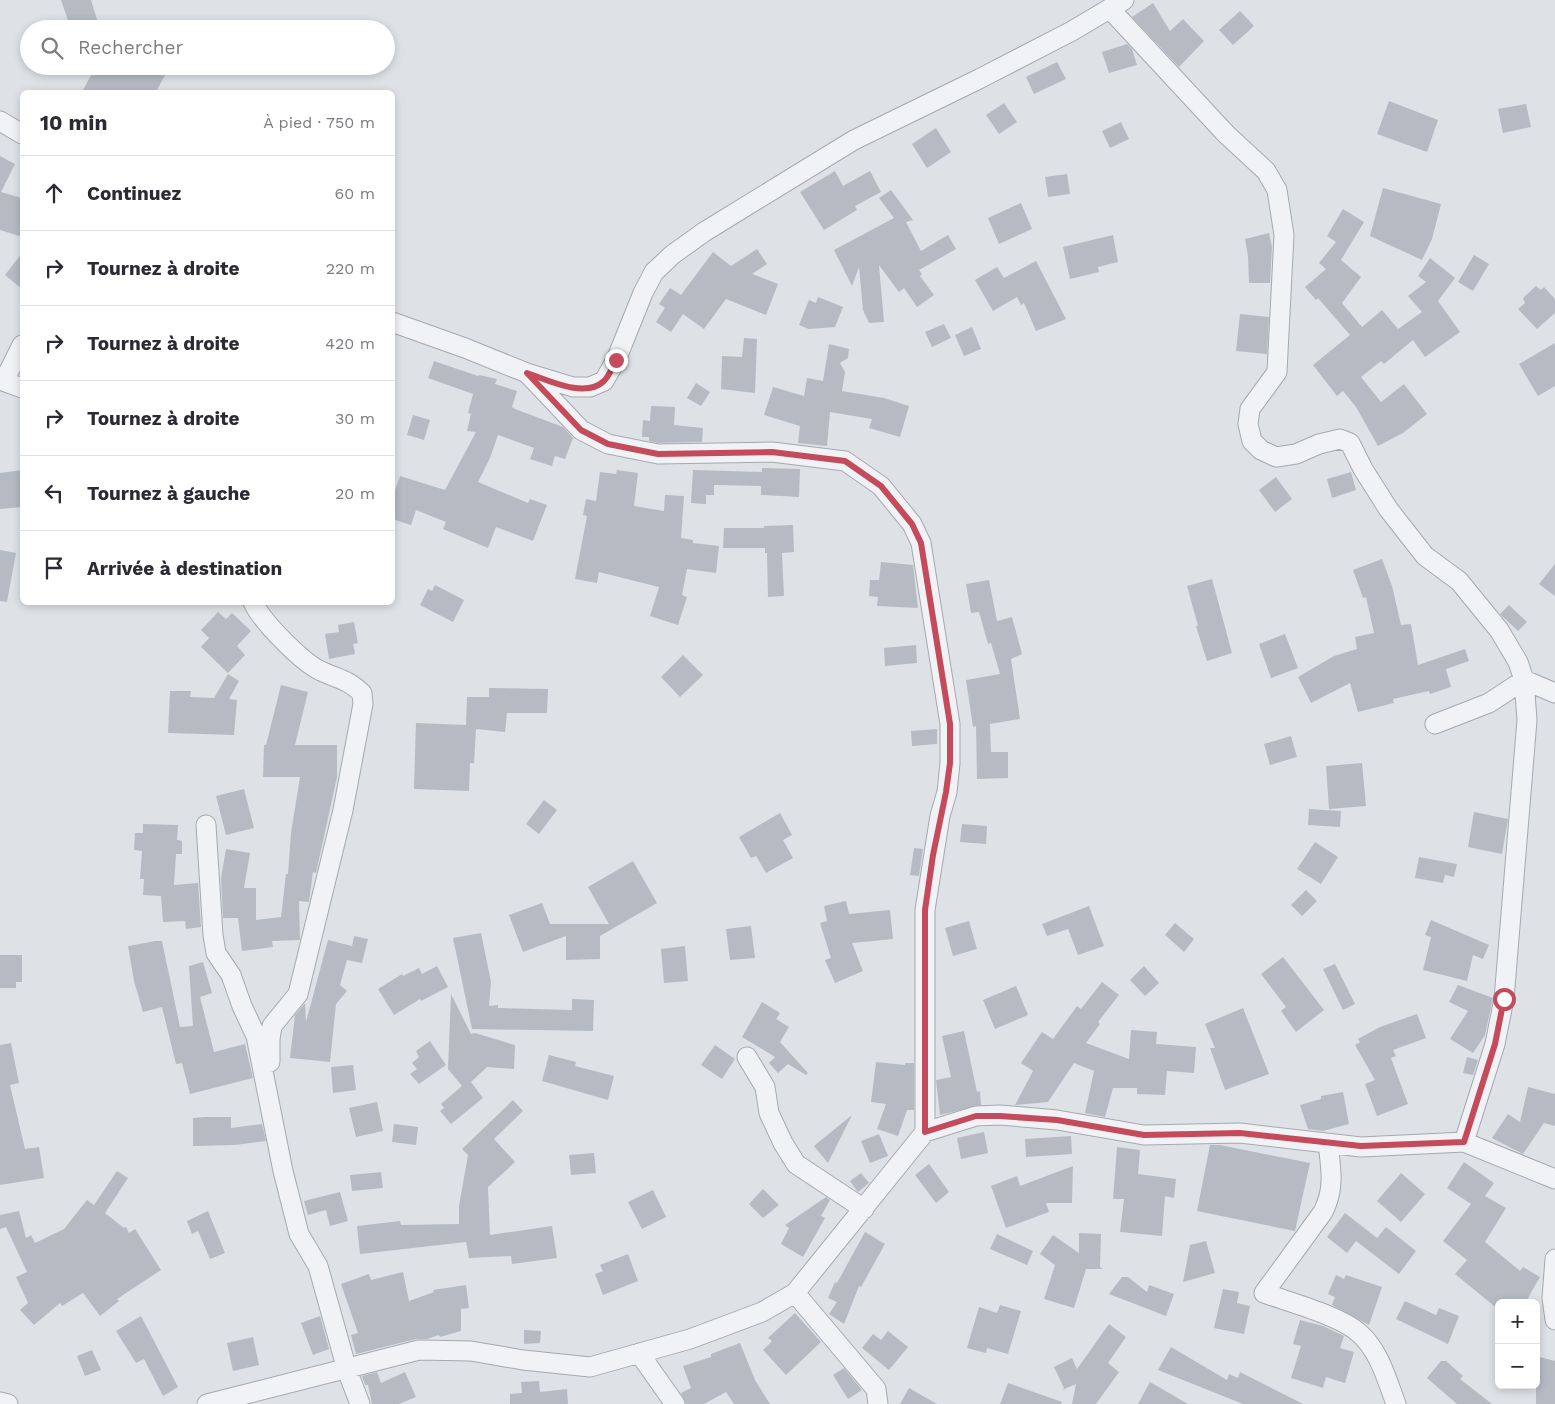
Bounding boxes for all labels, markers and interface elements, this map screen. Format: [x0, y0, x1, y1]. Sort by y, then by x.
search box [20, 20, 395, 75]
icon: search [38, 34, 66, 62]
text: Rechercher [78, 36, 183, 59]
text: 10 min [40, 110, 107, 135]
text: À pied · 750 m [263, 113, 375, 132]
icon: ahead [40, 179, 68, 207]
text: Continuez [87, 182, 181, 205]
text: 60 m [335, 184, 375, 203]
icon: right [40, 254, 68, 282]
text: Tournez à droite [87, 257, 239, 280]
text: 220 m [326, 259, 375, 278]
icon: right [40, 329, 68, 357]
text: Tournez à droite [87, 332, 239, 355]
text: 420 m [325, 334, 375, 353]
route end [605, 349, 628, 372]
icon: right [40, 404, 68, 432]
text: Tournez à droite [87, 407, 239, 430]
text: 30 m [335, 409, 375, 428]
icon: left [40, 479, 68, 507]
text: Tournez à gauche [87, 482, 250, 505]
text: 20 m [335, 484, 375, 503]
icon: arrive [40, 554, 68, 582]
text: Arrivée à destination [87, 557, 282, 580]
route start [1493, 988, 1516, 1011]
map controls [1495, 1299, 1540, 1389]
button: + [1495, 1299, 1540, 1344]
button: − [1495, 1344, 1540, 1389]

